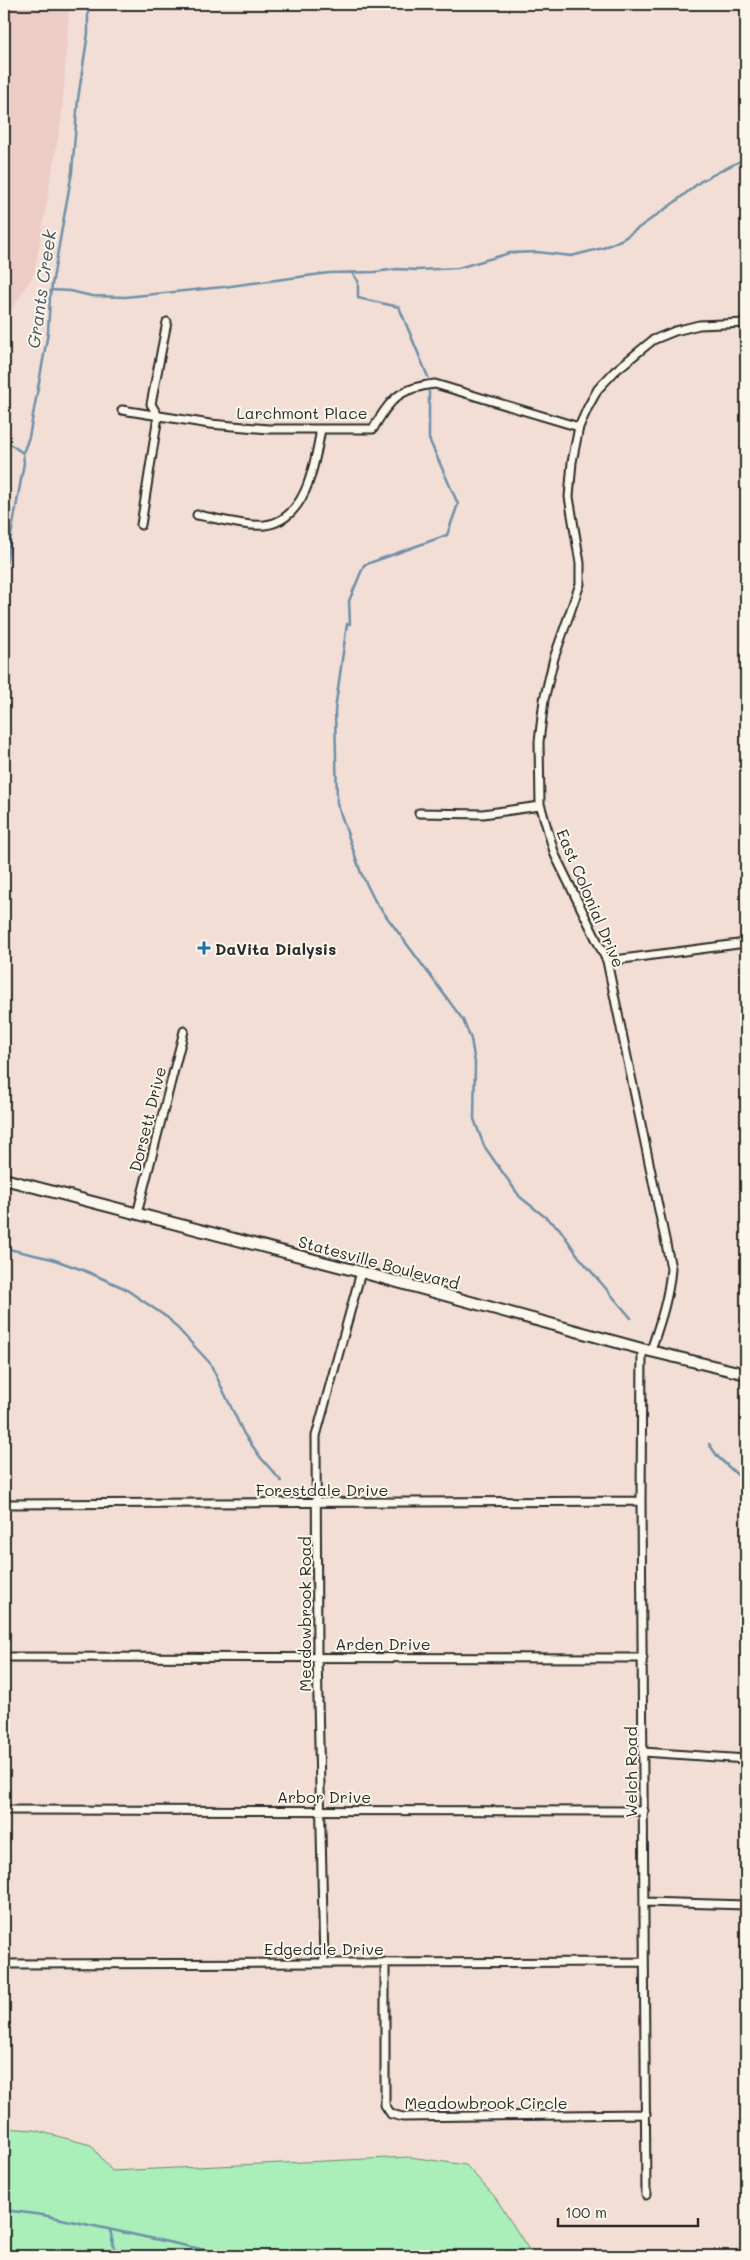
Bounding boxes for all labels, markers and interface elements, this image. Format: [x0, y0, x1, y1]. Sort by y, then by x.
water label: Grants Creek [21, 228, 61, 350]
street label: Larchmont Place [236, 402, 368, 423]
street label: East Colonial Drive [552, 825, 630, 971]
place label: DaVita Dialysis [215, 938, 336, 959]
marker: DaVita Dialysis [197, 941, 211, 955]
street label: Dorsett Drive [124, 1064, 170, 1174]
street label: Statesville Boulevard [296, 1230, 462, 1294]
street label: Forestdale Drive [256, 1479, 388, 1500]
street label: Meadowbrook Road [294, 1536, 315, 1692]
street label: Arden Drive [335, 1633, 431, 1654]
street label: Welch Road [620, 1726, 641, 1818]
street label: Arbor Drive [277, 1786, 371, 1807]
street label: Edgedale Drive [264, 1938, 384, 1959]
street label: Meadowbrook Circle [404, 2092, 568, 2113]
scale bar [558, 2195, 698, 2227]
text: 100 m [565, 2202, 607, 2222]

